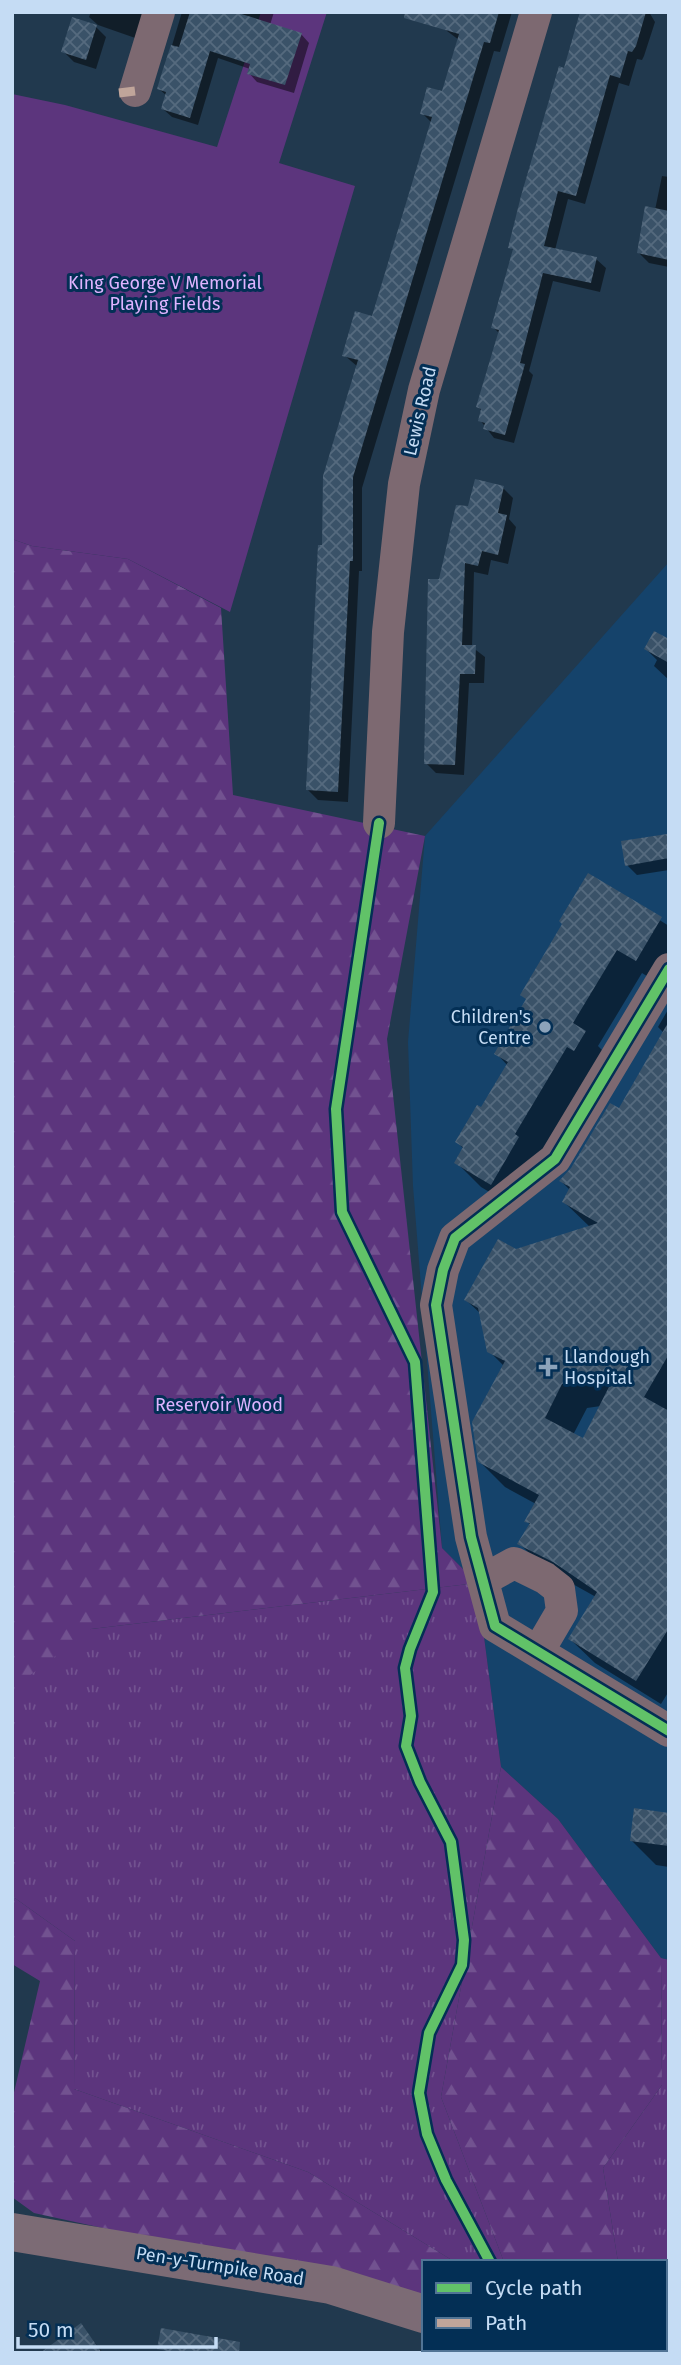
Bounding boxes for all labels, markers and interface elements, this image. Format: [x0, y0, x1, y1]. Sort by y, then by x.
park label: King George V Memorial Playing Fields [68, 272, 262, 315]
street label: Lewis Road [399, 364, 441, 458]
place label: Children's Centre [451, 1006, 531, 1049]
marker: Children's Centre [537, 1019, 553, 1035]
place label: Llandough Hospital [564, 1346, 650, 1389]
marker: Llandough Hospital [538, 1357, 558, 1377]
park label: Reservoir Wood [155, 1394, 283, 1416]
street label: Pen-y-Turnpike Road [134, 2242, 306, 2290]
legend [422, 2260, 667, 2351]
text: Cycle path [485, 2275, 583, 2301]
scale bar [18, 2306, 215, 2350]
text: Path [485, 2310, 527, 2336]
text: 50 m [28, 2317, 74, 2343]

